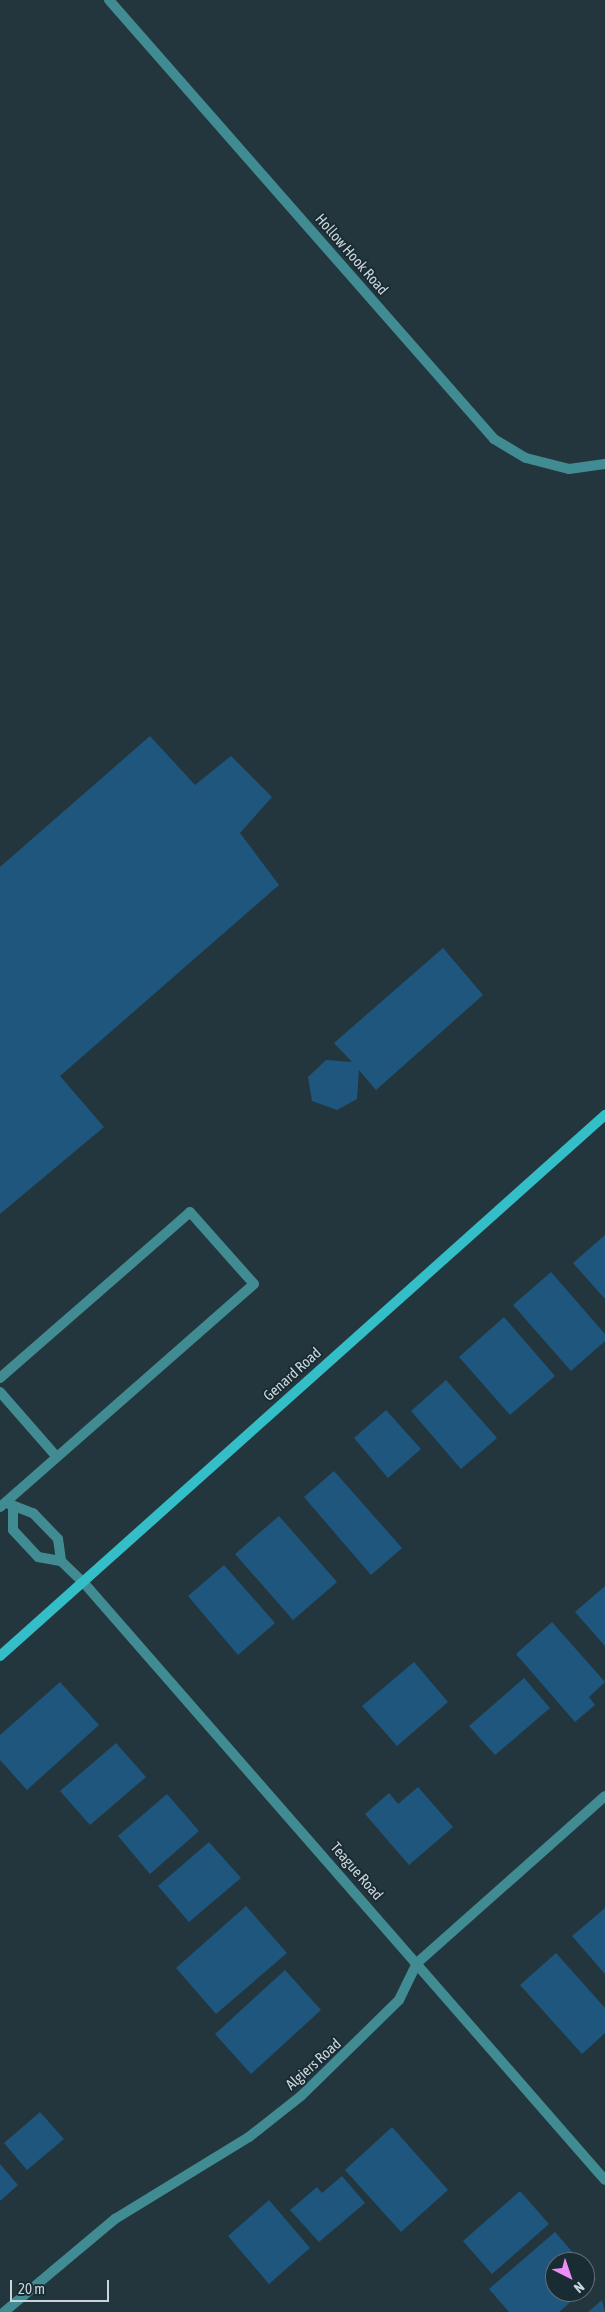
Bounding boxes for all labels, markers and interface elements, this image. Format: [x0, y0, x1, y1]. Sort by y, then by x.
street label: Hollow Hook Road [312, 210, 392, 298]
street label: Genard Road [260, 1343, 324, 1405]
street label: Teague Road [327, 1838, 387, 1904]
street label: Algiers Road [282, 2034, 344, 2094]
north arrow [545, 2252, 595, 2302]
scale bar [12, 2270, 111, 2302]
text: N [571, 2279, 588, 2296]
text: 20 m [18, 2280, 45, 2297]

